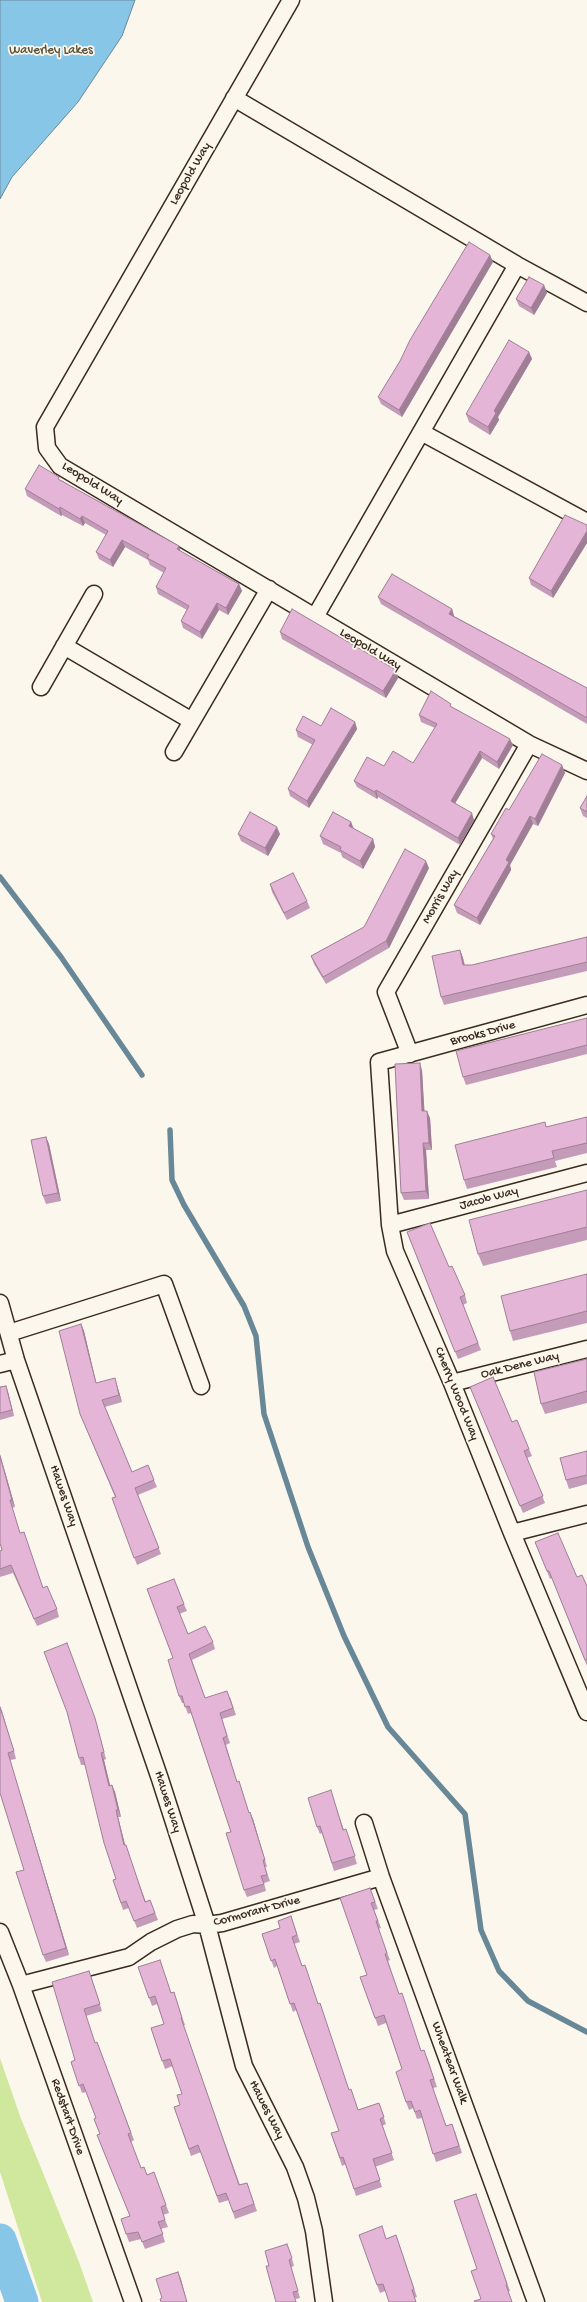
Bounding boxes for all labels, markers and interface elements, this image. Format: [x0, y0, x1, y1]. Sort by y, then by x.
park label: Waverley Lakes [9, 43, 93, 59]
street label: Leopold Way [167, 140, 215, 208]
street label: Leopold Way [58, 459, 126, 509]
street label: Leopold Way [336, 625, 404, 675]
street label: Morris Way [419, 867, 463, 927]
street label: Brooks Drive [449, 1018, 517, 1050]
street label: Jacob Way [458, 1184, 520, 1214]
street label: Cherry Wood Way [430, 1345, 482, 1443]
street label: Oak Dene Way [479, 1349, 561, 1383]
street label: Hawes Way [45, 1463, 81, 1529]
street label: Hawes Way [150, 1769, 184, 1835]
street label: Cormorant Drive [212, 1893, 302, 1931]
street label: Wheatear Walk [427, 2020, 471, 2106]
street label: Redstart Drive [47, 2077, 87, 2157]
street label: Hawes Way [245, 2078, 287, 2142]

